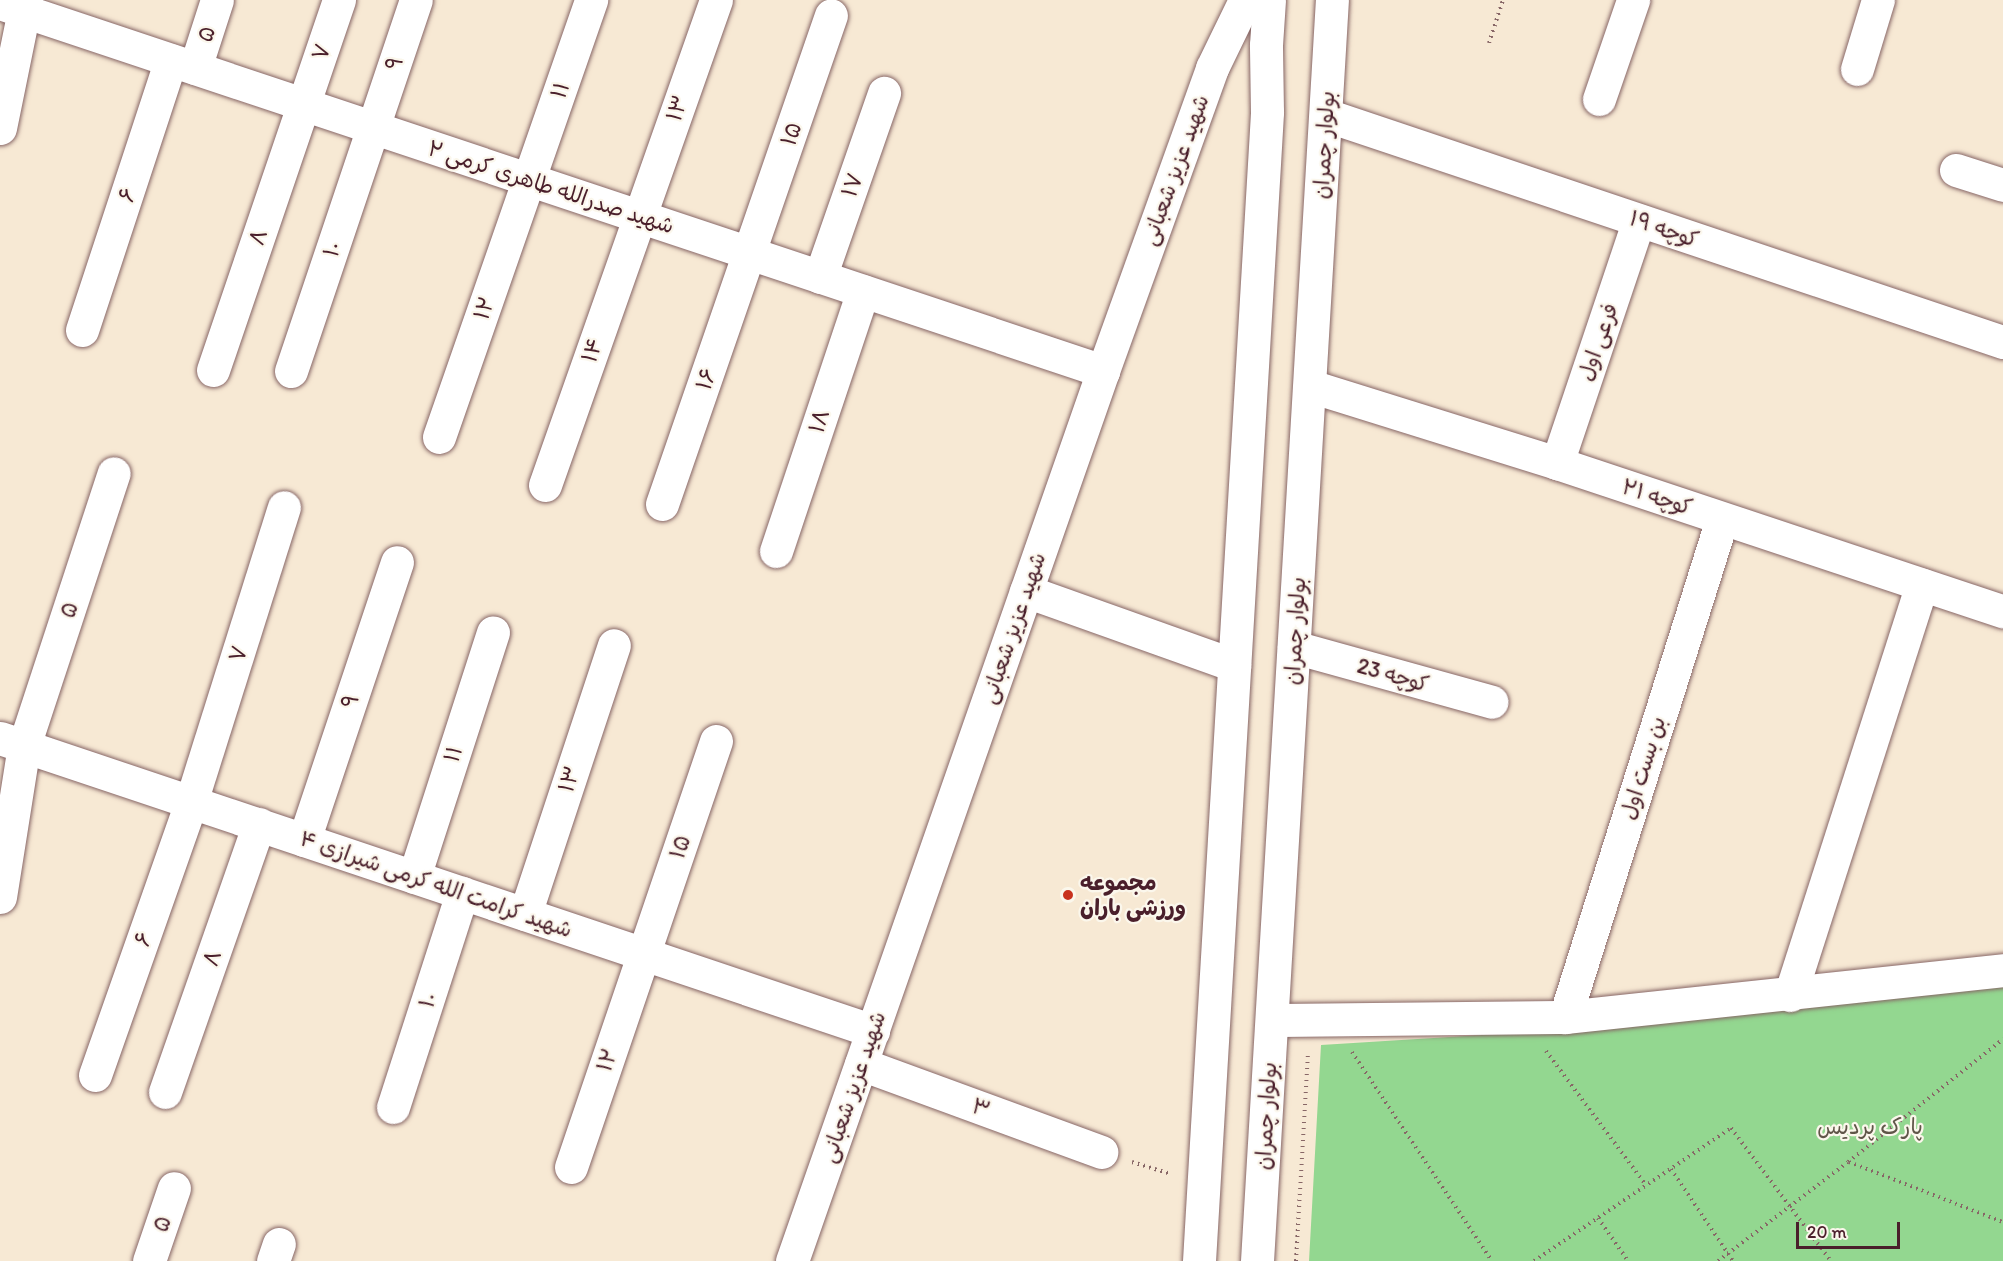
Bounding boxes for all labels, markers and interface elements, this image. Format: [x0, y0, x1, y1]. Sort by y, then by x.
street label: ۵ [191, 23, 221, 45]
street label: ۷ [306, 40, 336, 64]
street label: ۹ [379, 52, 409, 74]
street label: ۱۱ [545, 78, 575, 102]
street label: بولوار چمران [1308, 90, 1340, 200]
street label: ۱۳ [660, 91, 694, 125]
street label: شهید عزیز شعبانی [1136, 91, 1214, 249]
street label: ۱۵ [775, 119, 807, 149]
street label: شهید صدرالله طاهری کرمی ۲ [424, 135, 678, 239]
street label: ۱۷ [836, 170, 868, 200]
street label: ۶ [112, 185, 142, 205]
street label: کوچه ۱۹ [1626, 205, 1702, 253]
street label: ۸ [243, 225, 273, 249]
street label: ۱۰ [317, 238, 347, 260]
street label: ۱۲ [468, 293, 500, 323]
street label: فرعی اول [1572, 300, 1624, 384]
street label: ۱۴ [576, 334, 608, 366]
street label: ۱۶ [690, 365, 722, 393]
street label: ۱۸ [803, 406, 835, 436]
street label: کوچه ۲۱ [1618, 473, 1696, 521]
street label: شهید عزیز شعبانی [975, 549, 1051, 707]
street label: بولوار چمران [1279, 576, 1311, 686]
street label: ۵ [54, 599, 84, 621]
street label: ۷ [223, 643, 253, 665]
street label: کوچه 23 [1354, 652, 1432, 698]
street label: ۹ [335, 690, 365, 712]
street label: بن بست اول [1615, 713, 1671, 823]
street label: ۱۱ [438, 742, 468, 766]
street label: ۱۳ [552, 763, 586, 795]
street label: شهید کرامت الله کرمی شیرازی ۴ [296, 825, 576, 943]
street label: ۱۵ [664, 832, 696, 862]
place label: مجموعه ورزشی باران [1080, 869, 1186, 920]
marker: مجموعه ورزشی باران [1061, 888, 1075, 902]
street label: ۶ [128, 928, 158, 950]
street label: ۸ [197, 946, 227, 970]
street label: ۱۰ [413, 989, 443, 1011]
street label: شهید عزیز شعبانی [815, 1008, 891, 1166]
street label: ۱۲ [591, 1045, 623, 1075]
street label: بولوار چمران [1250, 1061, 1282, 1171]
street label: ۳ [968, 1093, 994, 1123]
park label: پارک پردیس [1817, 1114, 1923, 1140]
scale bar [1799, 1210, 1902, 1248]
street label: ۵ [147, 1213, 177, 1235]
text: 20 m [1807, 1221, 1847, 1243]

